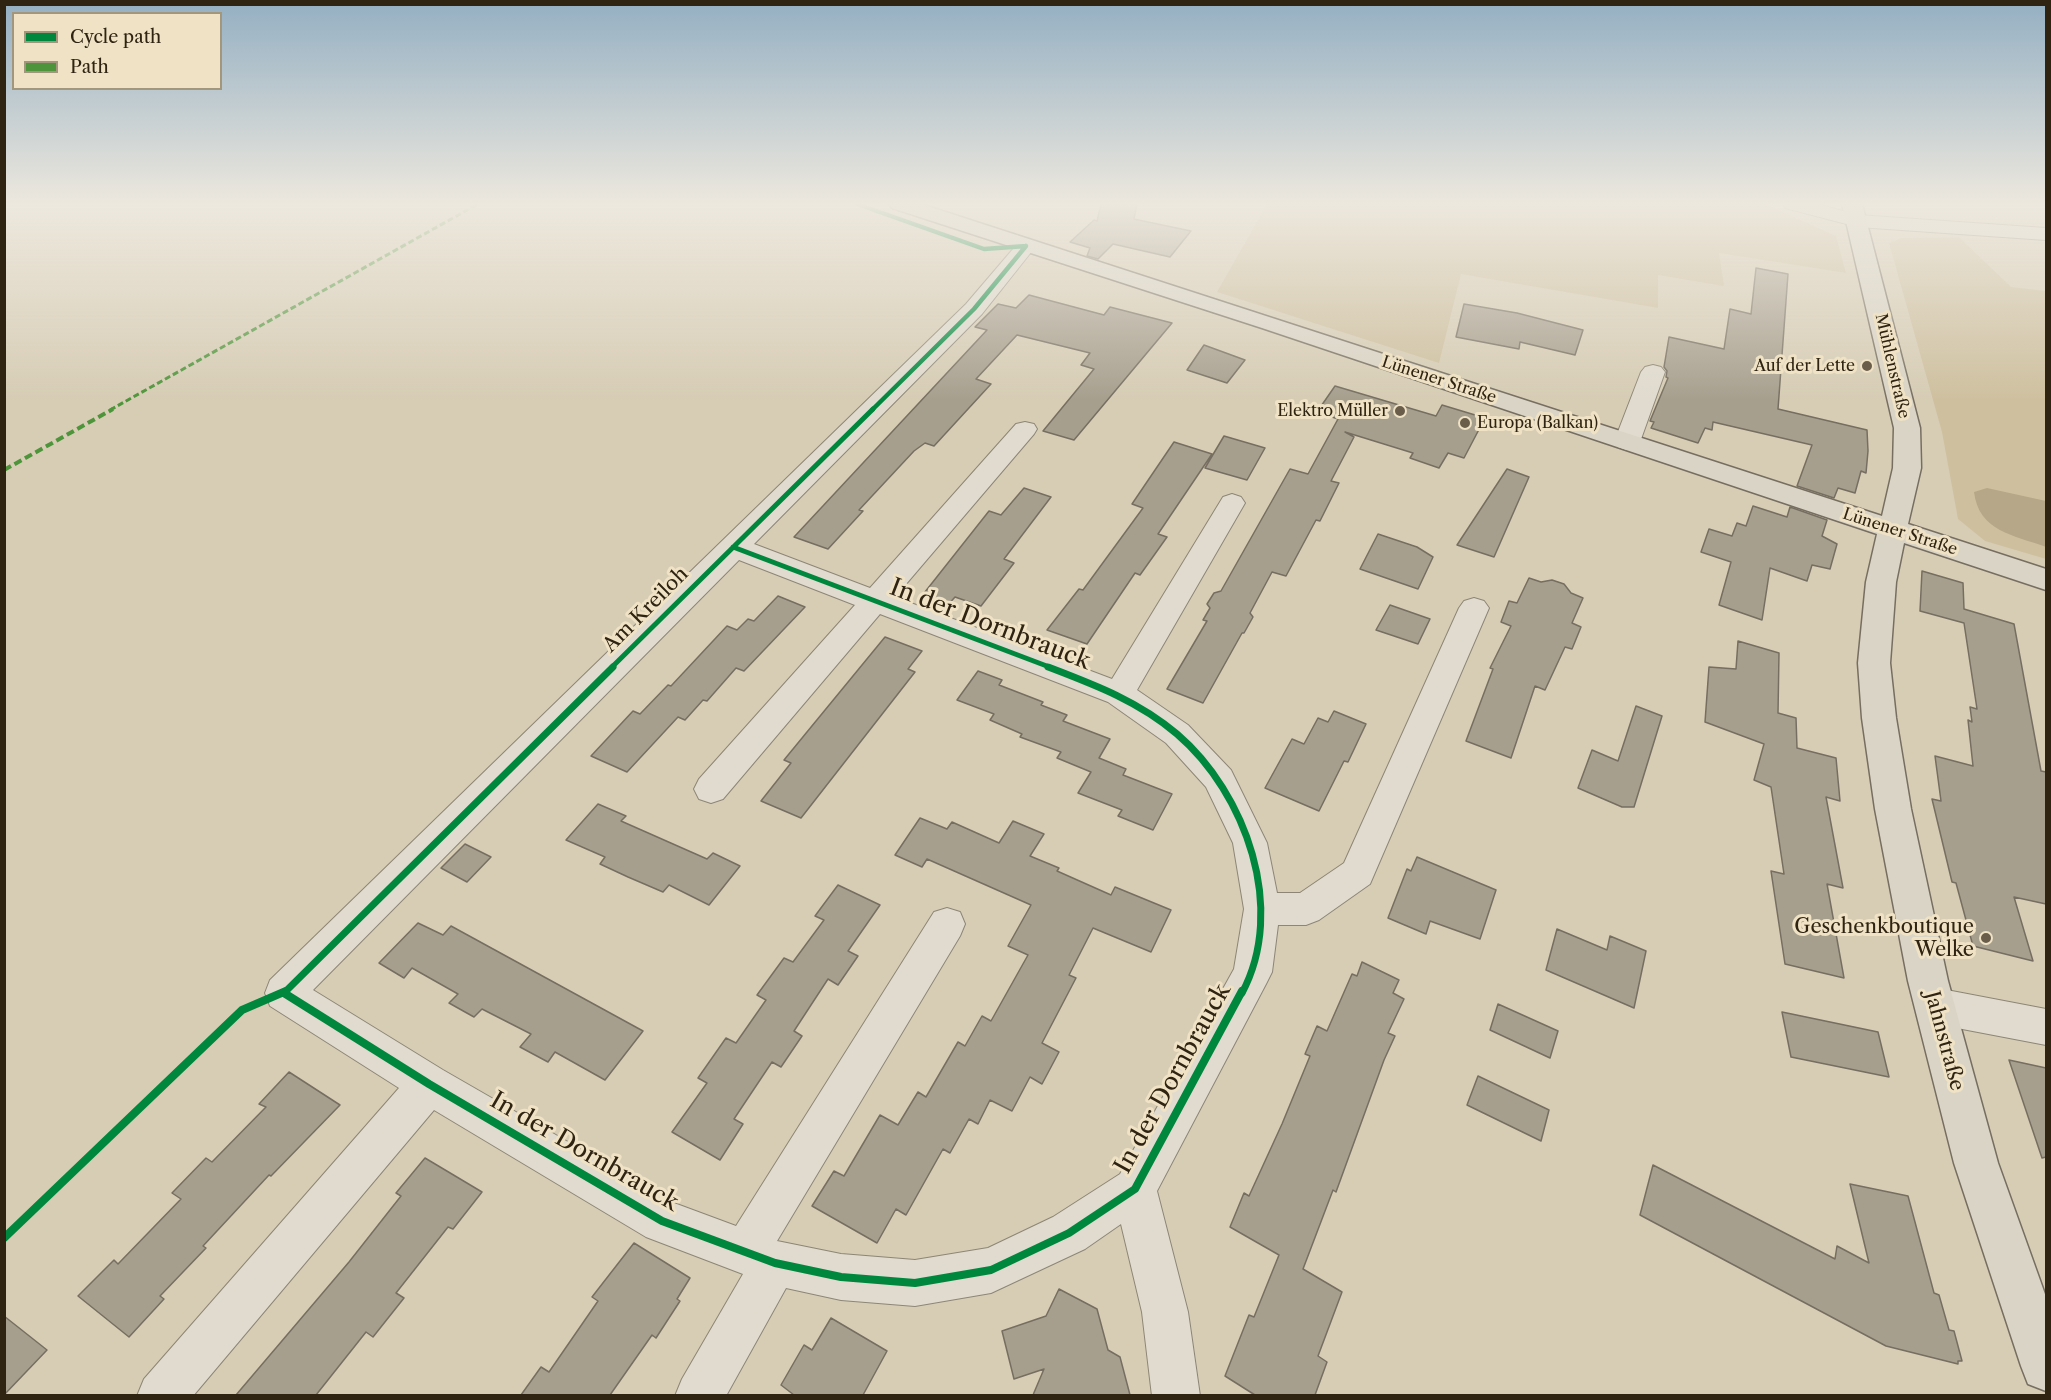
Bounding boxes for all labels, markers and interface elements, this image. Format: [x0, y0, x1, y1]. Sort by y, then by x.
legend [12, 12, 222, 90]
text: Cycle path [70, 26, 161, 48]
text: Path [70, 56, 109, 78]
street label: Mühlenstraße [1871, 312, 1913, 420]
street label: Lünener Straße [1379, 352, 1499, 408]
place label: Auf der Lette [1754, 356, 1855, 376]
marker: Auf der Lette [1860, 359, 1874, 373]
place label: Elektro Müller [1277, 401, 1388, 421]
marker: Elektro Müller [1393, 404, 1407, 418]
place label: Europa (Balkan) [1477, 413, 1598, 433]
marker: Europa (Balkan) [1458, 416, 1472, 430]
street label: Lünener Straße [1840, 504, 1960, 560]
street label: Am Kreiloh [598, 562, 694, 658]
street label: In der Dornbrauck [886, 573, 1094, 677]
place label: Geschenkboutique Welke [1794, 915, 1974, 962]
marker: Geschenkboutique Welke [1979, 931, 1993, 945]
street label: In der Dornbrauck [1109, 979, 1237, 1179]
street label: Jahnstraße [1919, 989, 1969, 1093]
street label: In der Dornbrauck [485, 1086, 683, 1218]

